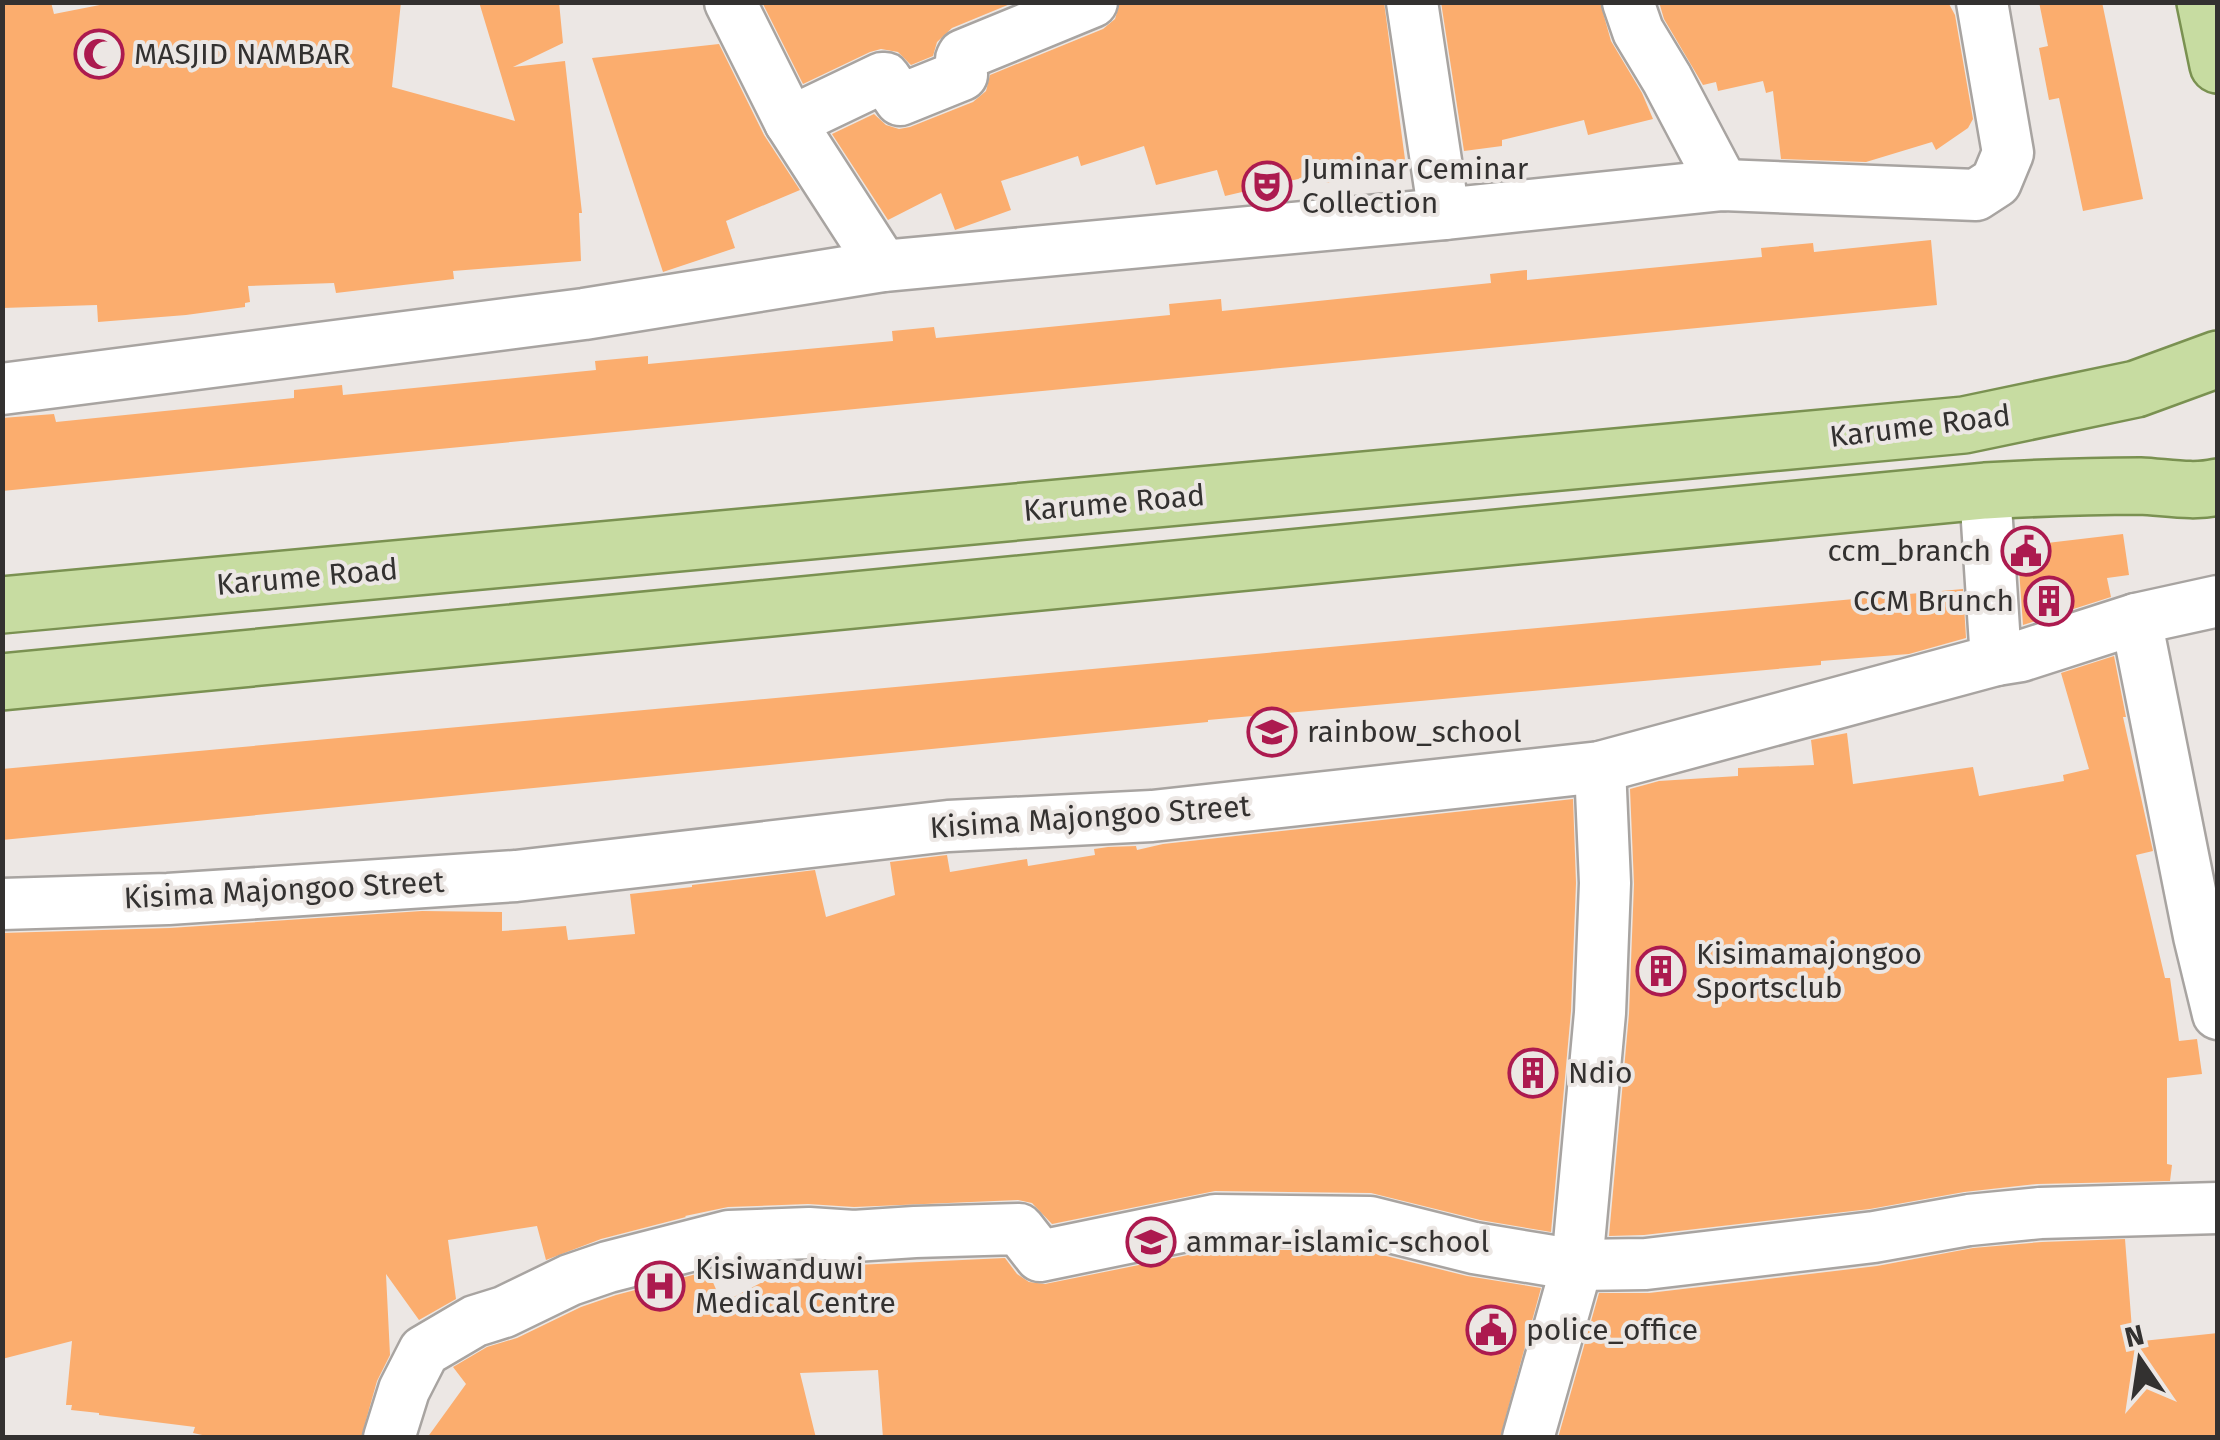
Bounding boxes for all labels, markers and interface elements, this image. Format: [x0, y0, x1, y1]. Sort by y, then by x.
mosque icon: MASJID NAMBAR [73, 28, 125, 80]
place label: MASJID NAMBAR [134, 36, 350, 72]
place label: Juminar Ceminar Collection [1302, 151, 1529, 221]
theatre icon: Juminar Ceminar Collection [1241, 160, 1293, 212]
street label: Karume Road [1827, 397, 2013, 455]
street label: Karume Road [1022, 477, 1206, 529]
public building icon: ccm_branch [2000, 525, 2052, 577]
place label: ccm_branch [1827, 533, 1991, 569]
street label: Karume Road [215, 551, 399, 603]
building icon: CCM Brunch [2023, 575, 2075, 627]
place label: CCM Brunch [1853, 583, 2014, 619]
school or university icon: rainbow_school [1246, 706, 1298, 758]
place label: rainbow_school [1307, 714, 1522, 750]
street label: Kisima Majongoo Street [929, 788, 1251, 846]
street label: Kisima Majongoo Street [123, 864, 445, 916]
place label: Kisimamajongoo Sportsclub [1696, 936, 1922, 1006]
building icon: Kisimamajongoo Sportsclub [1635, 945, 1687, 997]
building icon: Ndio [1507, 1047, 1559, 1099]
place label: Ndio [1568, 1055, 1632, 1091]
school or university icon: ammar-islamic-school [1125, 1216, 1177, 1268]
place label: ammar-islamic-school [1186, 1224, 1489, 1260]
place label: Kisiwanduwi Medical Centre [695, 1251, 896, 1321]
hospital icon: Kisiwanduwi Medical Centre [634, 1260, 686, 1312]
public building icon: police_office [1465, 1304, 1517, 1356]
north arrow [2090, 1310, 2190, 1410]
place label: police_office [1526, 1312, 1698, 1348]
text: N [2122, 1318, 2147, 1354]

